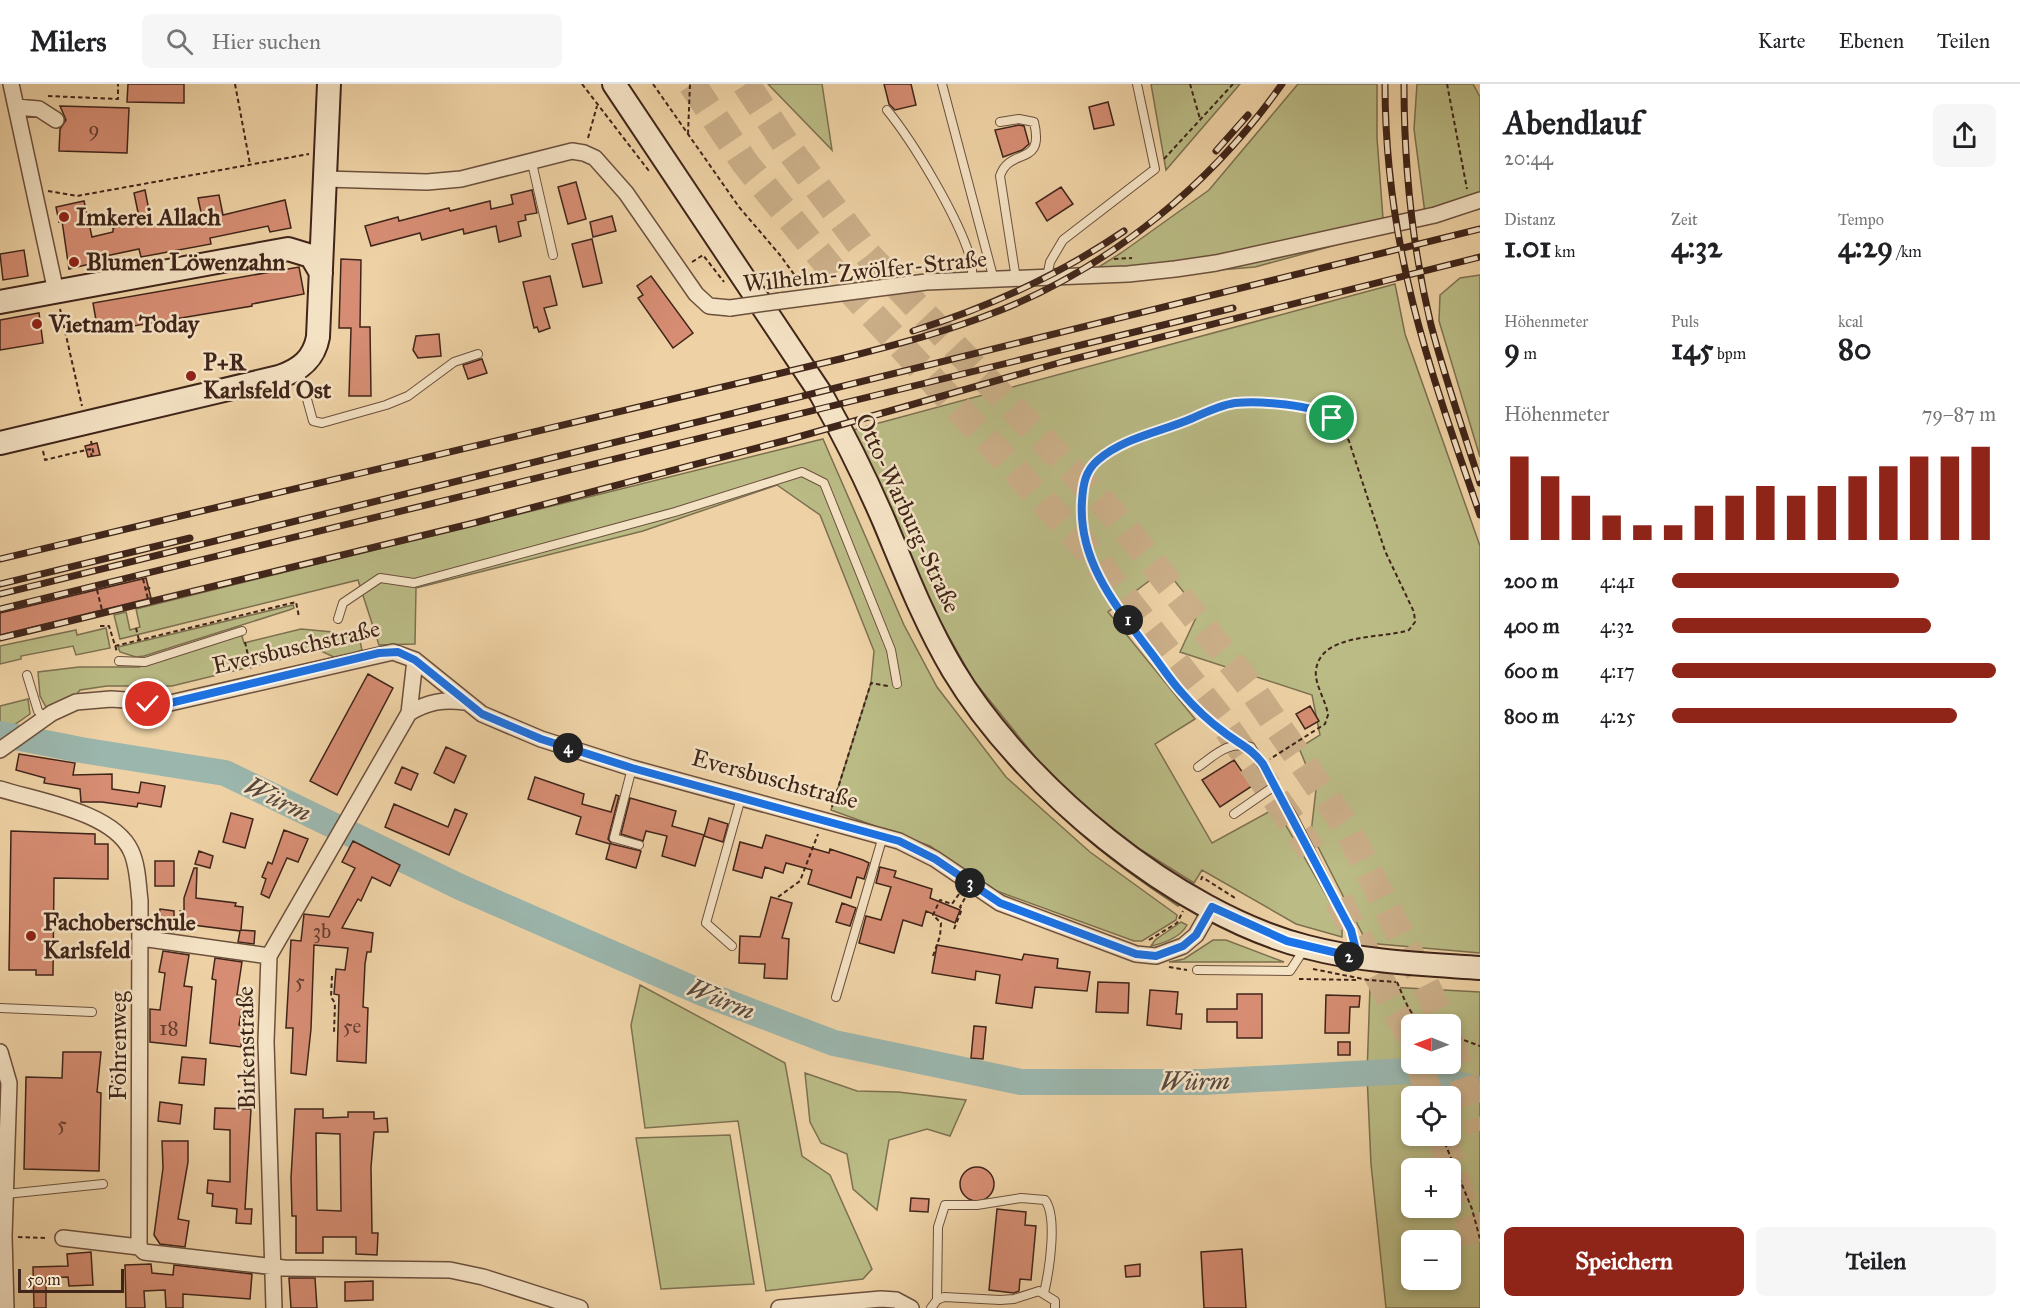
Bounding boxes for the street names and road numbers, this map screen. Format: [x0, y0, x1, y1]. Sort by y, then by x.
street label: Wilhelm-Zwölfer-Straße [742, 243, 988, 299]
street label: Otto-Warburg-Straße [849, 409, 967, 617]
street label: Eversbuschstraße [209, 613, 383, 681]
street label: Eversbuschstraße [689, 742, 861, 816]
street label: Birkenstraße [230, 986, 262, 1110]
street label: Föhrenweg [103, 991, 133, 1101]

